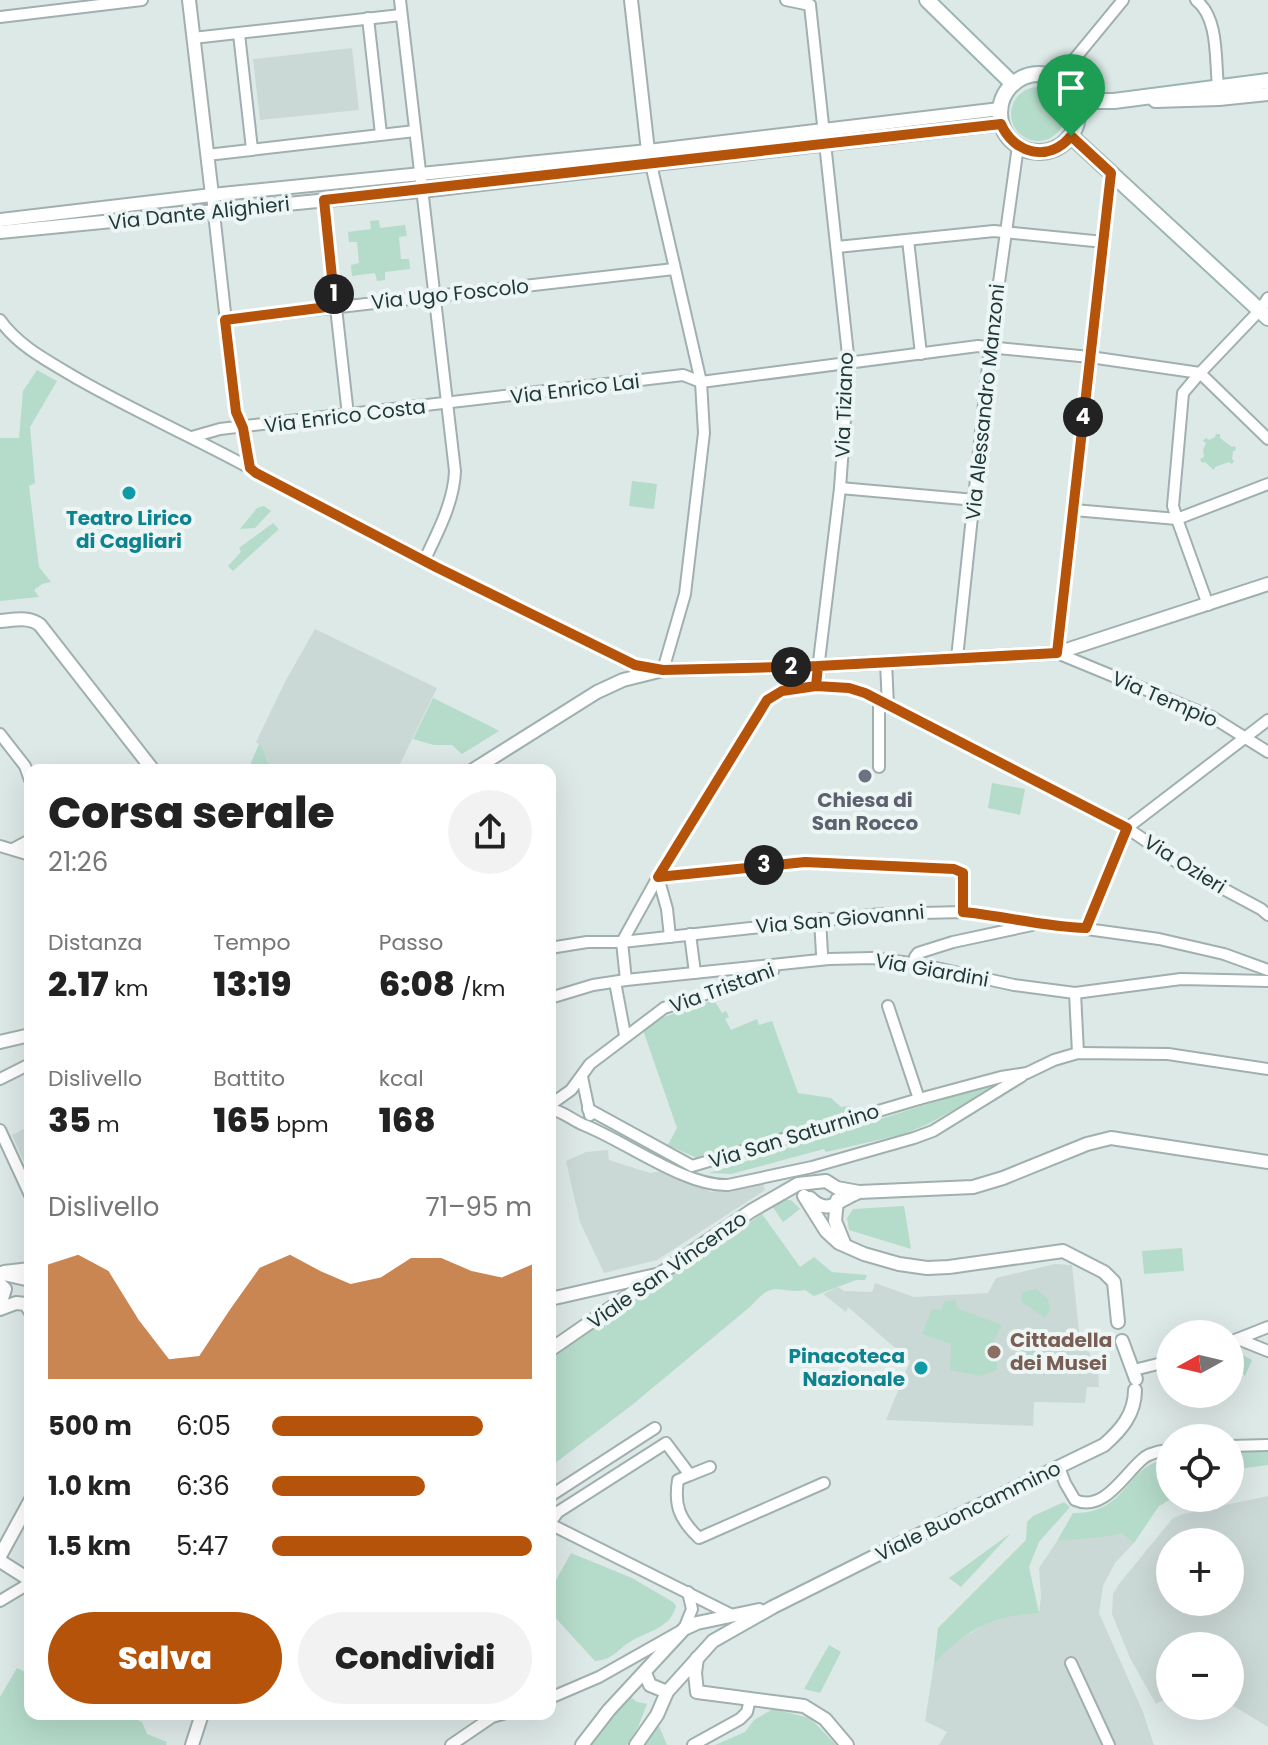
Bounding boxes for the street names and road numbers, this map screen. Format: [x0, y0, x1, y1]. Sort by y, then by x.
street label: Via Dante Alighieri [107, 190, 291, 236]
street label: Via Ugo Foscolo [370, 272, 530, 316]
street label: Via Alessandro Manzoni [959, 282, 1011, 522]
street label: Via Tiziano [828, 351, 860, 459]
street label: Via Enrico Lai [509, 367, 641, 411]
street label: Via Enrico Costa [263, 392, 427, 440]
street label: Via Tempio [1108, 664, 1222, 734]
street label: Via Ozieri [1139, 828, 1231, 900]
street label: Via San Giovanni [754, 898, 926, 940]
street label: Via Giardini [873, 946, 991, 994]
street label: Via Tristani [666, 956, 778, 1020]
street label: Via San Saturnino [705, 1097, 883, 1175]
street label: Viale San Vincenzo [582, 1204, 752, 1336]
street label: Viale Buoncammino [871, 1454, 1065, 1568]

